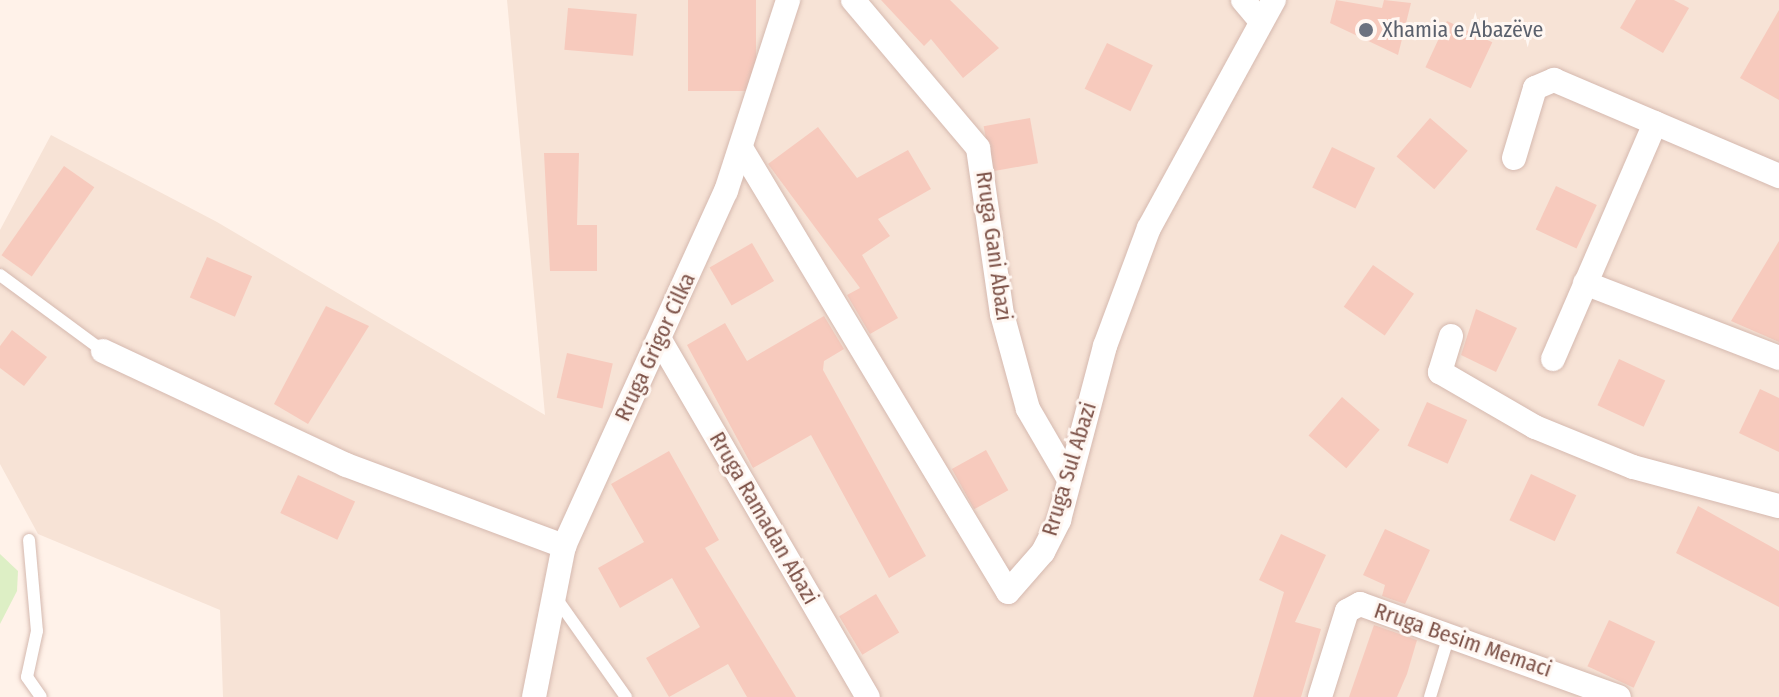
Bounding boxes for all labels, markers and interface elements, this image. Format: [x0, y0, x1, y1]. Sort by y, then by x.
place label: Xhamia e Abazëve [1382, 17, 1543, 43]
marker: Xhamia e Abazëve [1357, 21, 1375, 39]
street label: Rruga Gani Abazi [970, 169, 1018, 323]
street label: Rruga Grigor Cilka [609, 269, 701, 425]
street label: Rruga Sul Abazi [1036, 399, 1102, 539]
street label: Rruga Ramadan Abazi [704, 427, 824, 609]
street label: Rruga Besim Memaci [1371, 597, 1555, 683]

